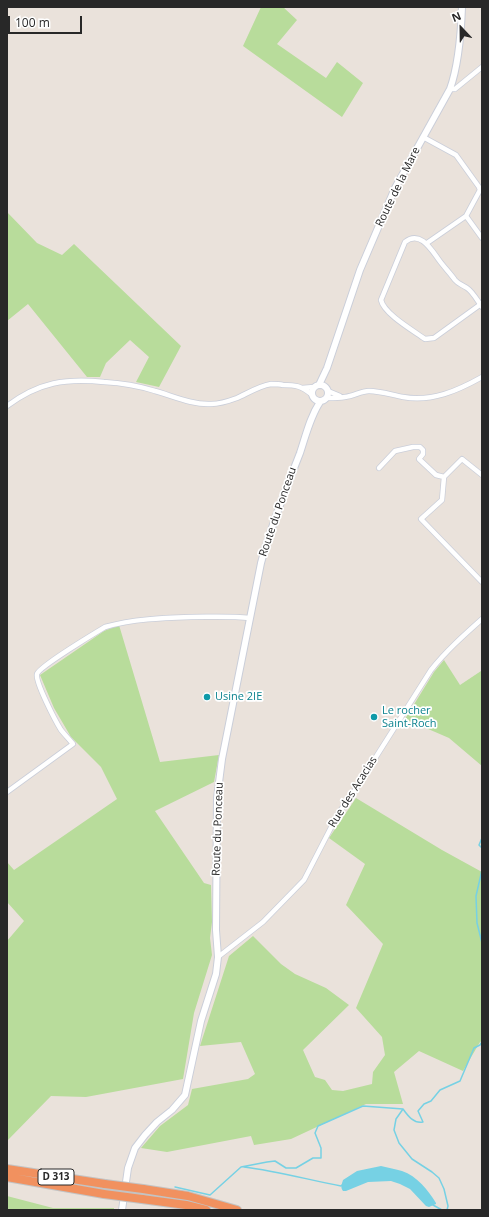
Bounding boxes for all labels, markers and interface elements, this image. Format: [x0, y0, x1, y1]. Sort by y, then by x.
scale bar [10, 8, 84, 34]
north arrow [441, 8, 481, 48]
text: N [449, 8, 463, 25]
text: 100 m [15, 14, 50, 31]
street label: Route de la Mare [373, 145, 423, 229]
street label: Route du Ponceau [257, 466, 299, 558]
place label: Usine 2IE [215, 690, 262, 704]
marker: Usine 2IE [202, 692, 212, 702]
place label: Le rocher Saint-Roch [382, 704, 437, 730]
marker: Le rocher Saint-Roch [369, 712, 379, 722]
street label: Rue des Acacias [326, 754, 380, 830]
street label: Route du Ponceau [210, 782, 226, 876]
road number: D 313 [38, 1169, 74, 1185]

